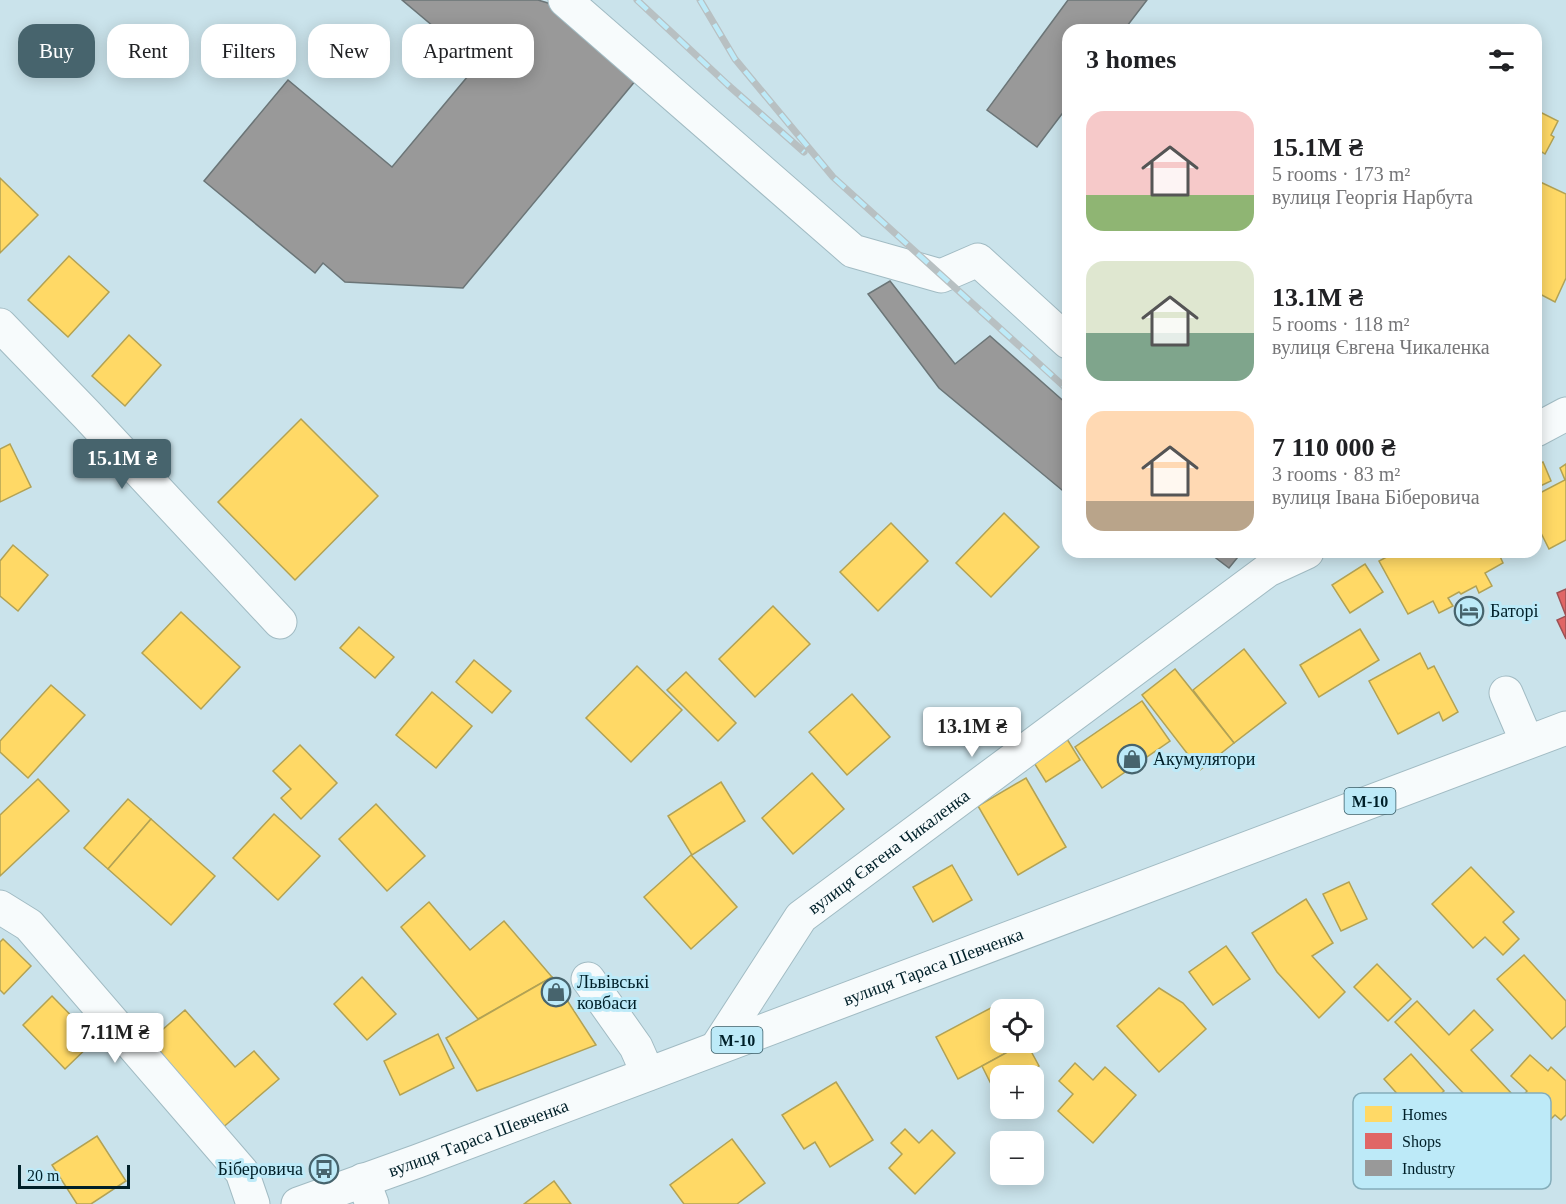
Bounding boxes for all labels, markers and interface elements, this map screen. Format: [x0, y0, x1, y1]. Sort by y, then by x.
chip: Buy [18, 24, 95, 78]
chip: Rent [107, 24, 189, 78]
chip: Filters [201, 24, 296, 78]
chip: New [308, 24, 390, 78]
chip: Apartment [402, 24, 534, 78]
icon: filters [1485, 44, 1518, 77]
text: 3 homes [1086, 45, 1176, 74]
text: 15.1M ₴ [1272, 133, 1363, 162]
icon: home [1134, 135, 1206, 207]
text: 5 rooms · 173 m² [1272, 163, 1410, 185]
text: вулиця Георгія Нарбута [1272, 186, 1473, 208]
text: 13.1M ₴ [1272, 283, 1363, 312]
icon: home [1134, 285, 1206, 357]
text: 5 rooms · 118 m² [1272, 313, 1409, 335]
text: вулиця Євгена Чикаленка [1272, 336, 1490, 358]
text: 7 110 000 ₴ [1272, 433, 1396, 462]
icon: home [1134, 435, 1206, 507]
pin: 15.1M ₴ [67, 439, 177, 490]
text: 15.1M ₴ [87, 447, 157, 469]
text: 3 rooms · 83 m² [1272, 463, 1400, 485]
text: вулиця Івана Біберовича [1272, 486, 1480, 508]
hotel icon: Баторі [1453, 595, 1485, 627]
place label: Баторі [1490, 601, 1539, 621]
pin: 13.1M ₴ [917, 707, 1027, 758]
text: 13.1M ₴ [937, 715, 1007, 737]
shop icon: Акумулятори [1116, 743, 1148, 775]
place label: Акумулятори [1153, 749, 1256, 769]
street label: вулиця Євгена Чикаленка [804, 785, 973, 918]
road number: М-10 [1344, 788, 1396, 814]
street label: вулиця Тараса Шевченка [840, 924, 1026, 1010]
place label: Львівські ковбаси [577, 972, 649, 1013]
shop icon: Львівські ковбаси [540, 976, 572, 1008]
map controls [990, 999, 1044, 1185]
button: locate [990, 999, 1044, 1053]
pin: 7.11M ₴ [60, 1013, 170, 1064]
text: 7.11M ₴ [81, 1021, 149, 1043]
road number: М-10 [712, 1027, 762, 1053]
button: + [990, 1065, 1044, 1119]
legend [1353, 1093, 1551, 1189]
street label: вулиця Тараса Шевченка [386, 1095, 571, 1181]
text: Homes [1402, 1106, 1447, 1123]
button: − [990, 1131, 1044, 1185]
text: Shops [1402, 1133, 1441, 1151]
bus stop icon: Біберовича [308, 1153, 340, 1185]
place label: Біберовича [218, 1159, 303, 1179]
text: Industry [1402, 1160, 1455, 1178]
scale bar [18, 1162, 130, 1190]
text: 20 m [27, 1167, 59, 1184]

